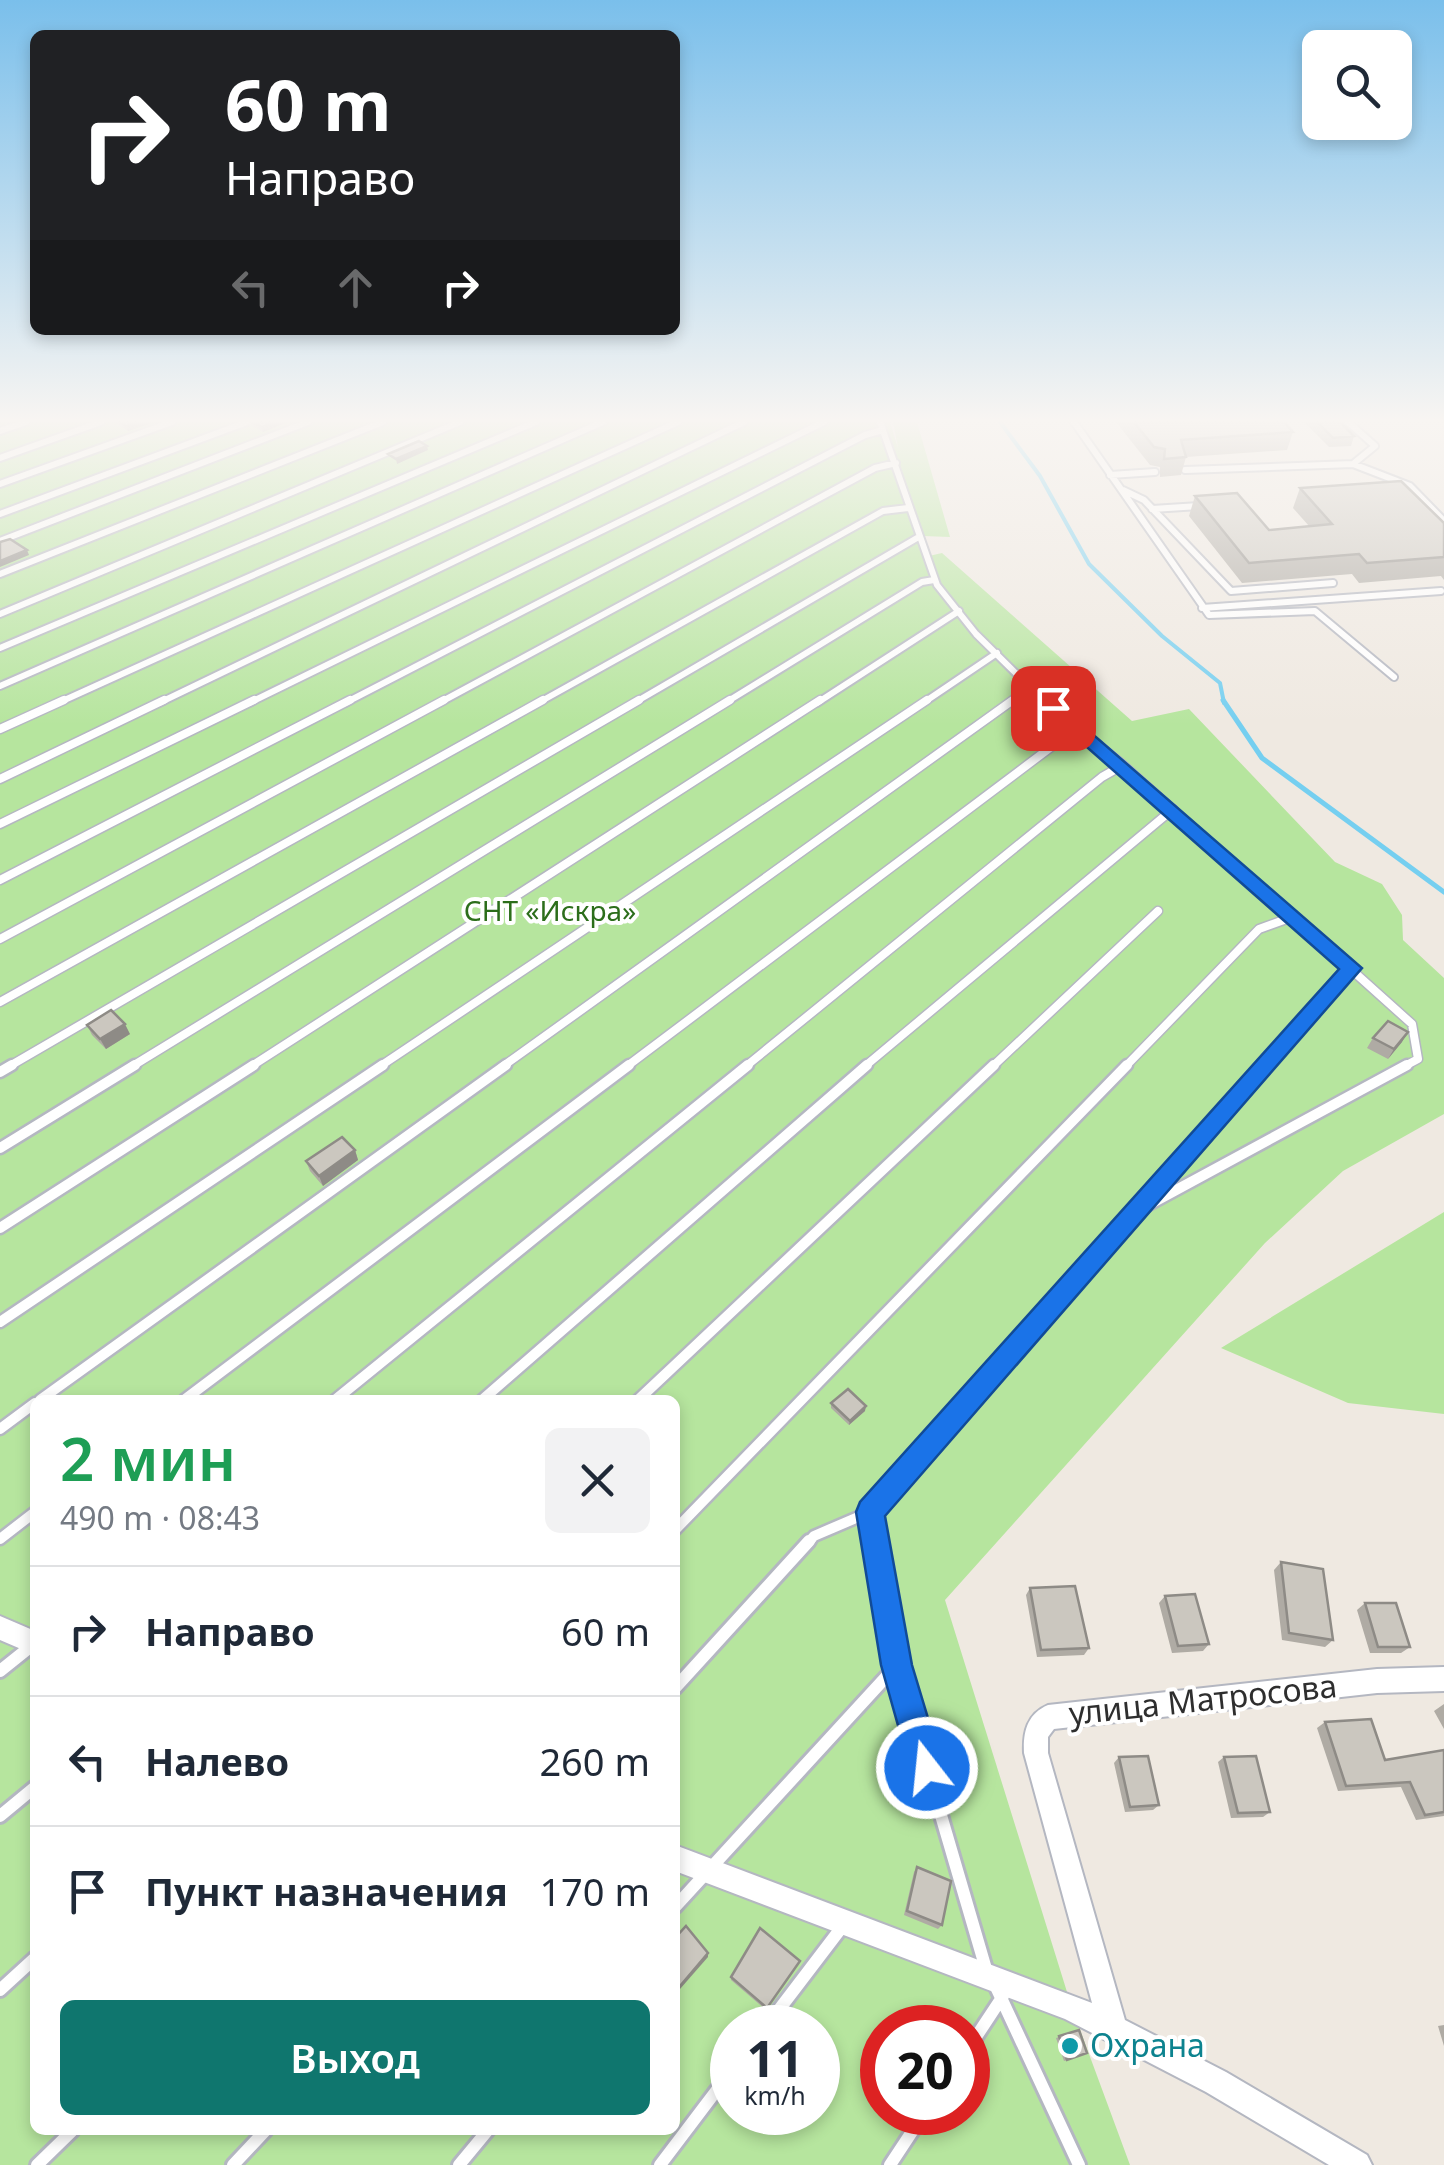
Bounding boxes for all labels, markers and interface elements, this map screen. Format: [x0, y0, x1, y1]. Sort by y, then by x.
map controls [1302, 30, 1412, 140]
button: search [1302, 30, 1412, 140]
text: 60 m [225, 56, 392, 152]
icon: right [60, 70, 190, 200]
text: Направо [225, 147, 415, 208]
icon: left [223, 260, 278, 315]
icon: ahead [328, 260, 383, 315]
icon: right [433, 260, 488, 315]
pin [1011, 666, 1096, 751]
icon: arrive [1026, 681, 1081, 736]
park label: СНТ «Искра» [464, 891, 636, 929]
text: 2 мин [60, 1417, 236, 1499]
button: close [545, 1428, 650, 1533]
text: 490 m · 08:43 [60, 1496, 260, 1539]
icon: right [60, 1604, 115, 1659]
text: Направо [145, 1605, 315, 1657]
text: 60 m [561, 1605, 650, 1657]
street label: улица Матросова [1067, 1663, 1339, 1734]
position arrow [875, 1716, 979, 1820]
icon: left [60, 1734, 115, 1789]
text: Налево [145, 1735, 289, 1787]
text: 260 m [539, 1735, 650, 1787]
icon: arrive [60, 1864, 115, 1919]
text: Пункт назначения [145, 1865, 508, 1917]
text: 170 m [539, 1865, 650, 1917]
button: Выход [60, 2000, 650, 2115]
speed limit sign: 20 [860, 2005, 990, 2135]
place label: Охрана [1090, 2023, 1205, 2066]
text: 11 [746, 2024, 804, 2092]
marker: Охрана [1059, 2035, 1081, 2057]
text: km/h [744, 2078, 806, 2112]

